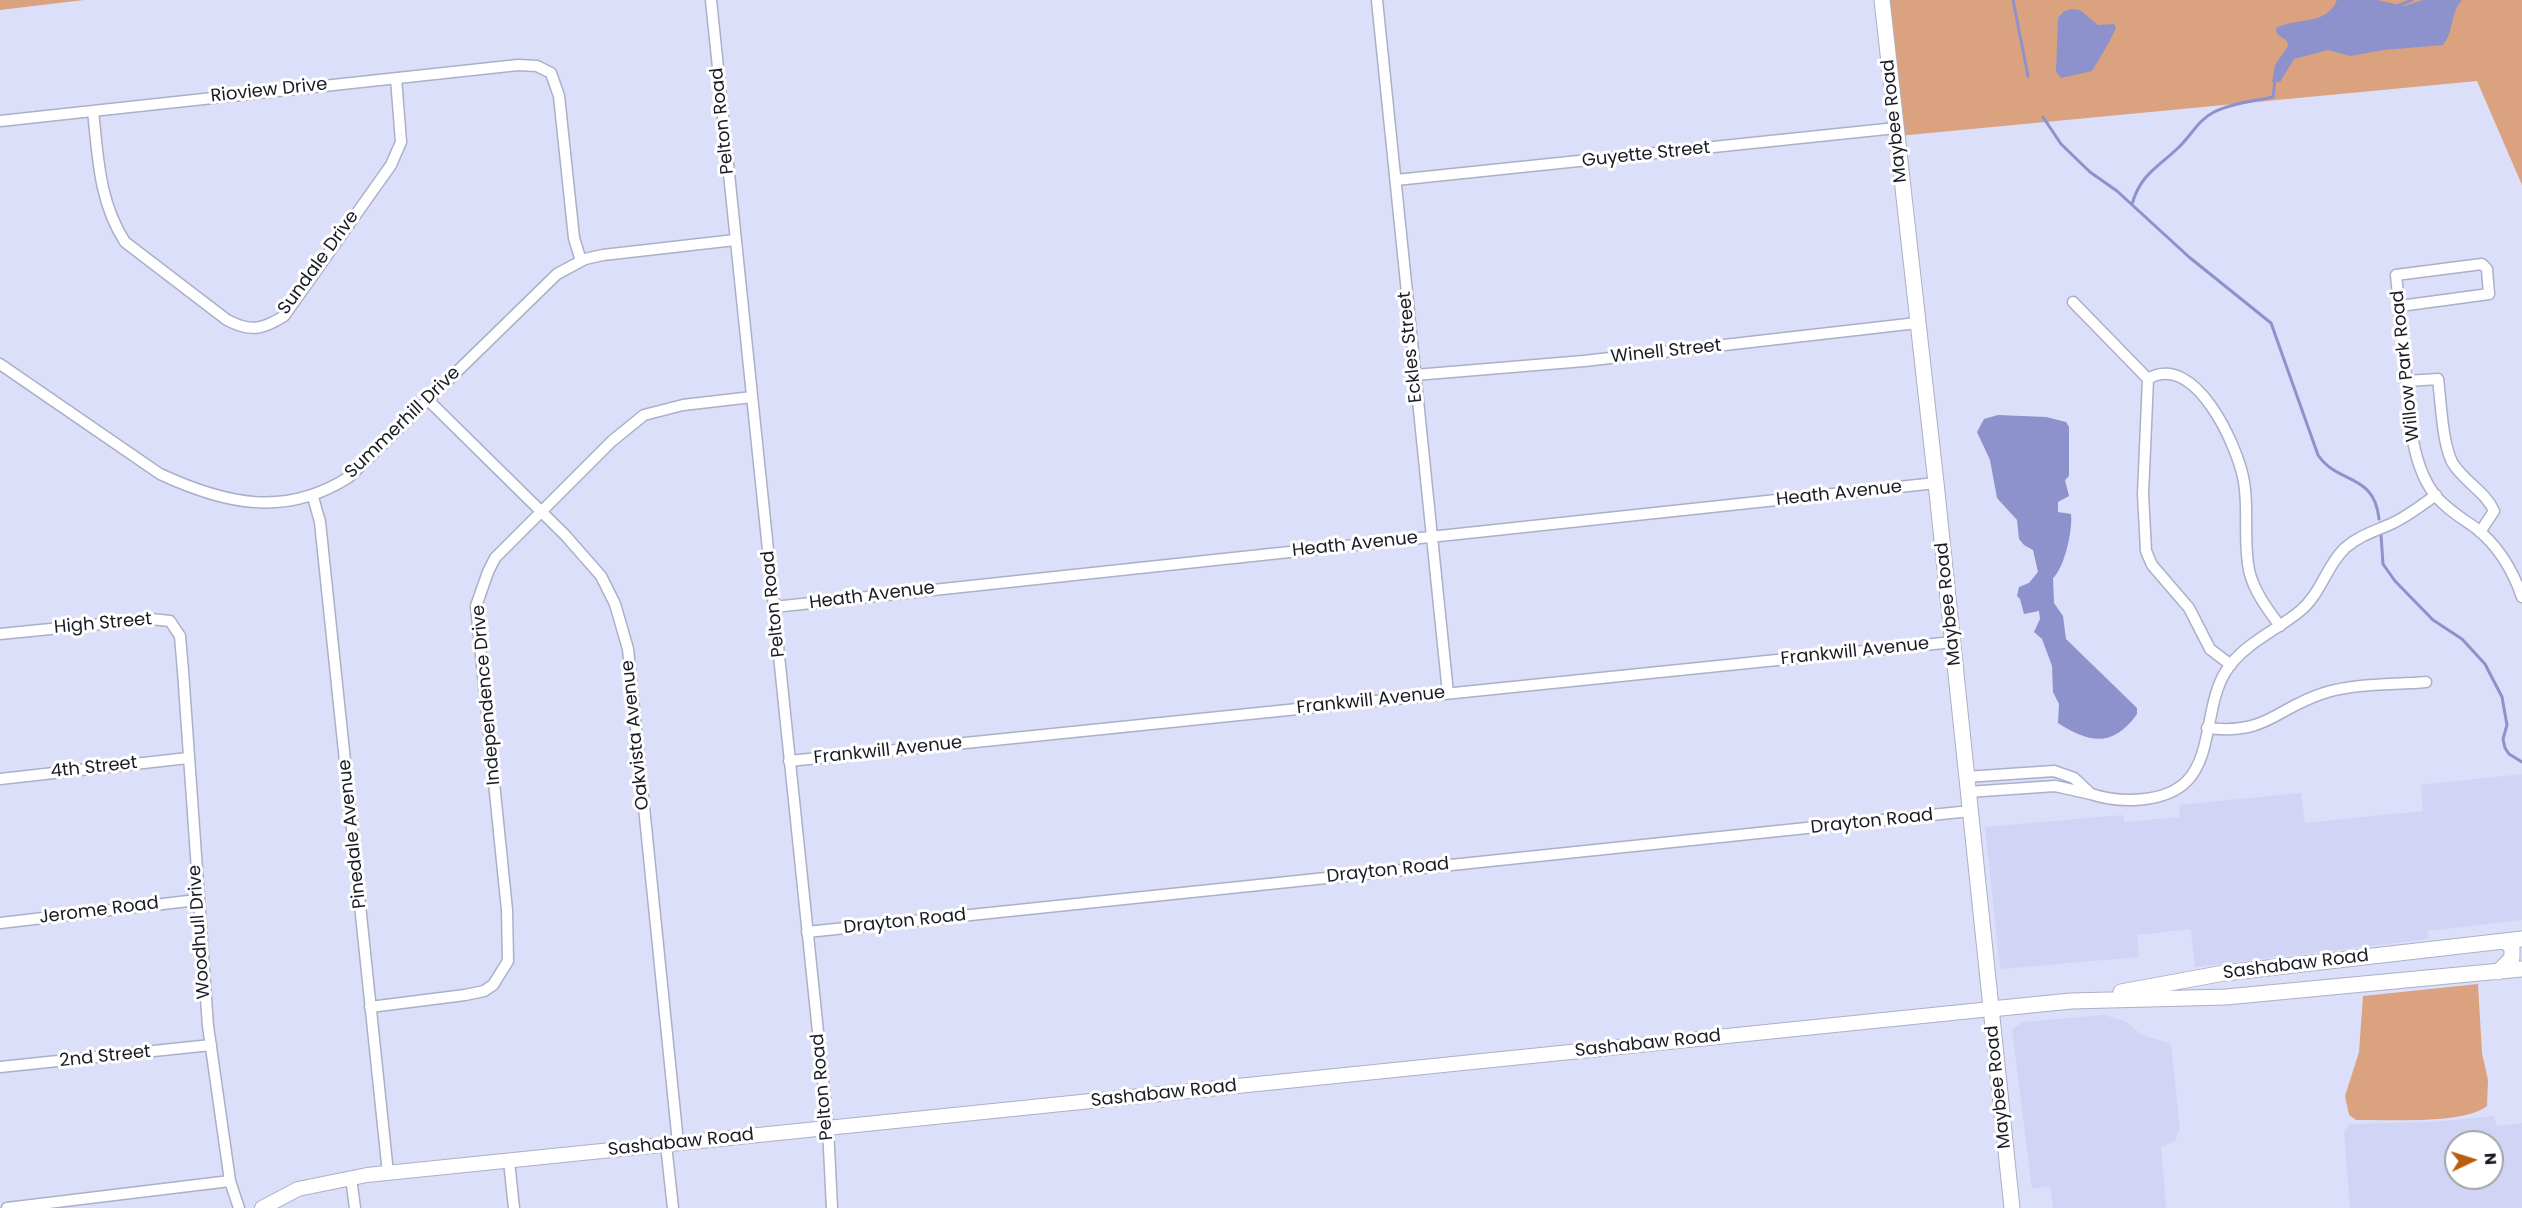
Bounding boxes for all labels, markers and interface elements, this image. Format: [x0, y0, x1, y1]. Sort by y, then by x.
street label: Maybee Road [1878, 58, 1912, 184]
street label: Pelton Road [707, 67, 739, 175]
street label: Rioview Drive [210, 74, 328, 108]
street label: Guyette Street [1581, 138, 1711, 172]
street label: Sundale Drive [274, 207, 364, 319]
street label: Willow Park Road [2387, 289, 2425, 443]
street label: Eckles Street [1394, 290, 1428, 404]
street label: Winell Street [1610, 335, 1722, 369]
street label: Summerhill Drive [341, 363, 465, 483]
street label: Heath Avenue [1775, 477, 1903, 511]
street label: Heath Avenue [1291, 528, 1419, 562]
street label: Maybee Road [1932, 541, 1966, 667]
street label: Pelton Road [758, 550, 790, 658]
street label: Heath Avenue [808, 578, 936, 614]
street label: Independence Drive [468, 604, 506, 786]
street label: High Street [53, 609, 153, 639]
street label: Frankwill Avenue [1780, 633, 1930, 671]
street label: Oakvista Avenue [617, 659, 655, 811]
street label: Frankwill Avenue [1296, 682, 1446, 720]
street label: Frankwill Avenue [813, 732, 963, 770]
street label: 4th Street [50, 753, 138, 783]
street label: Pinedale Avenue [334, 758, 372, 910]
street label: Drayton Road [1810, 805, 1934, 839]
street label: Drayton Road [1326, 854, 1450, 888]
street label: Woodhull Drive [185, 864, 215, 1000]
street label: Jerome Road [38, 893, 160, 929]
street label: Drayton Road [843, 905, 967, 939]
street label: Sashabaw Road [2222, 945, 2370, 985]
street label: Maybee Road [1982, 1024, 2016, 1150]
street label: Sashabaw Road [1574, 1026, 1722, 1062]
street label: Pelton Road [808, 1033, 838, 1141]
street label: 2nd Street [58, 1041, 152, 1073]
street label: Sashabaw Road [1090, 1076, 1238, 1112]
street label: Sashabaw Road [607, 1125, 755, 1161]
north arrow [2444, 1130, 2504, 1190]
text: N [2479, 1152, 2502, 1166]

